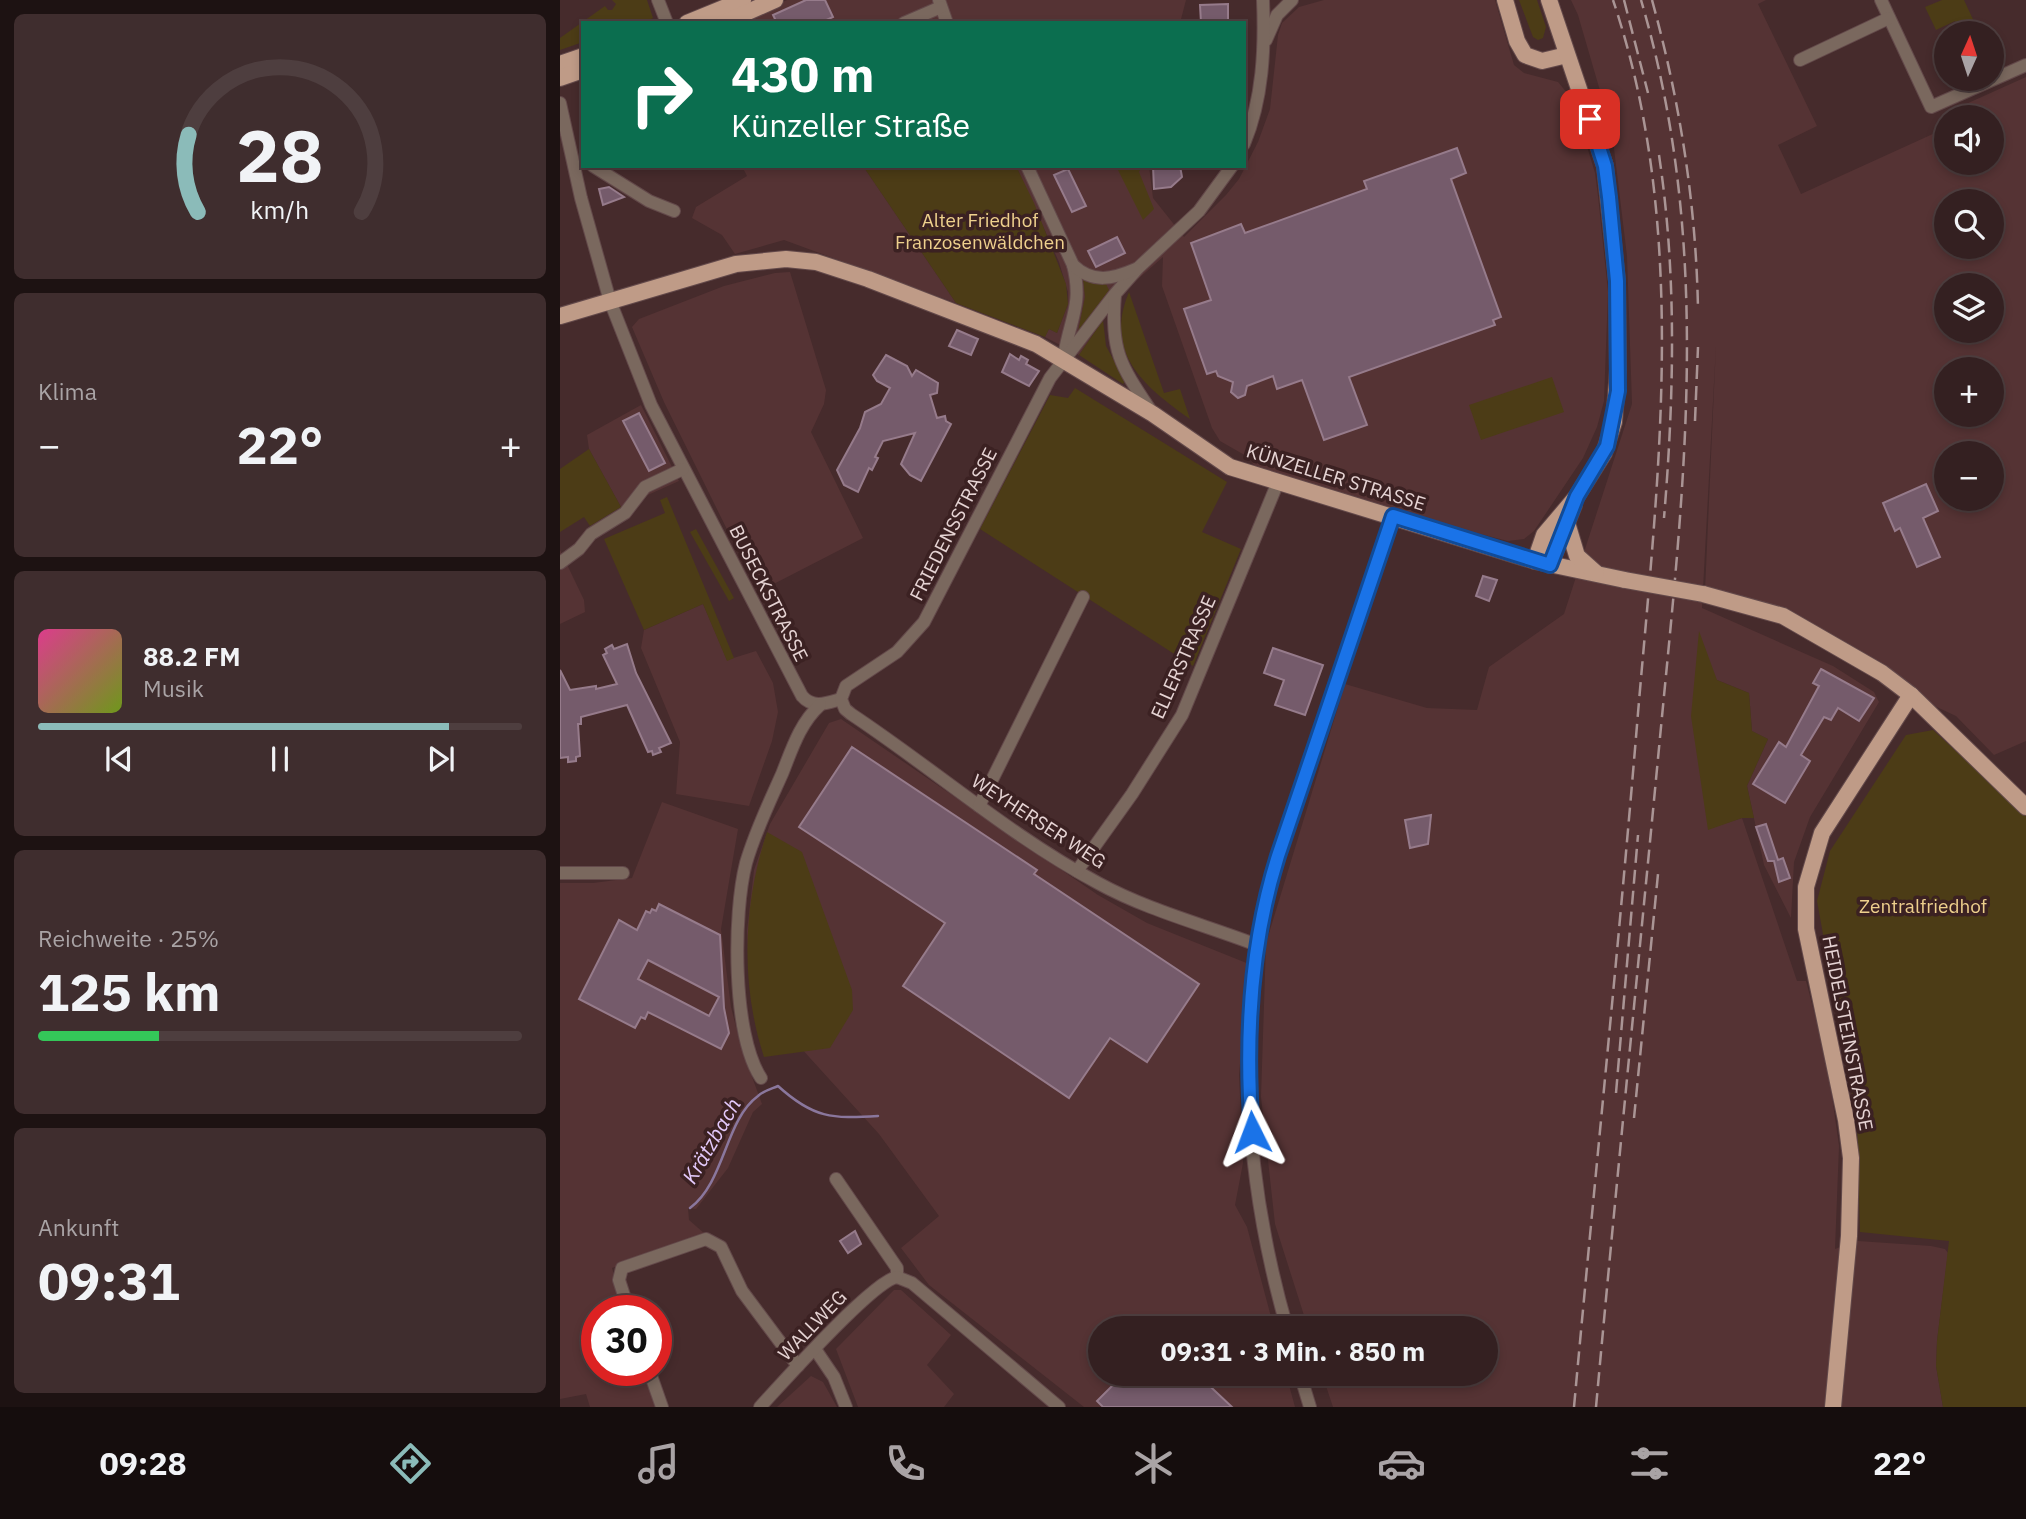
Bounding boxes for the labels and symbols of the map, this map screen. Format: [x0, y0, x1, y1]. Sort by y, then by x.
north arrow [1934, 21, 2004, 91]
pin [1560, 89, 1620, 149]
park label: Alter Friedhof Franzosenwäldchen [895, 208, 1065, 254]
street label: KÜNZELLER STRASSE [1243, 438, 1429, 516]
street label: FRIEDENSSTRASSE [904, 443, 1002, 605]
street label: BUSECKSTRASSE [724, 521, 814, 665]
street label: ELLERSTRASSE [1145, 592, 1221, 722]
street label: WEYHERSER WEG [967, 769, 1111, 873]
park label: Zentralfriedhof [1859, 894, 1987, 918]
street label: HEIDELSTEINSTRASSE [1817, 933, 1879, 1133]
water label: Krätzbach [675, 1092, 747, 1189]
position arrow [1215, 1095, 1289, 1169]
street label: WALLWEG [773, 1285, 851, 1365]
speed limit sign: 30 [581, 1295, 672, 1386]

